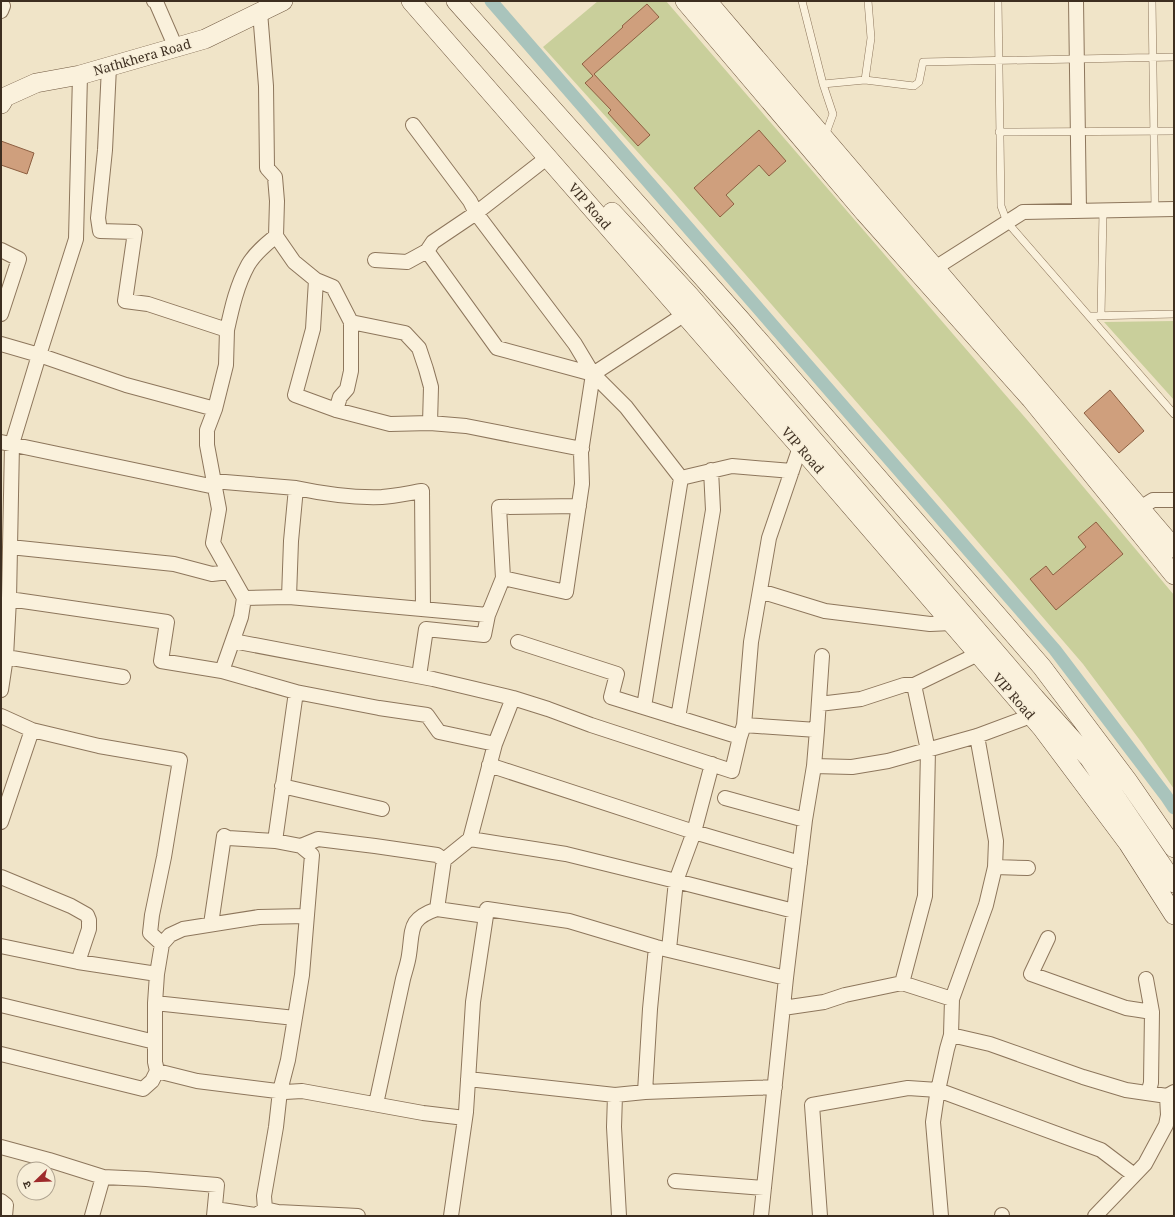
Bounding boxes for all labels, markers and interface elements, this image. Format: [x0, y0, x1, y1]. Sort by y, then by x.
street label: Nathkhera Road [91, 34, 193, 80]
street label: VIP Road [565, 179, 615, 233]
street label: VIP Road [778, 423, 828, 477]
street label: VIP Road [989, 669, 1039, 723]
north arrow [16, 1161, 56, 1201]
text: उ [18, 1179, 34, 1191]

